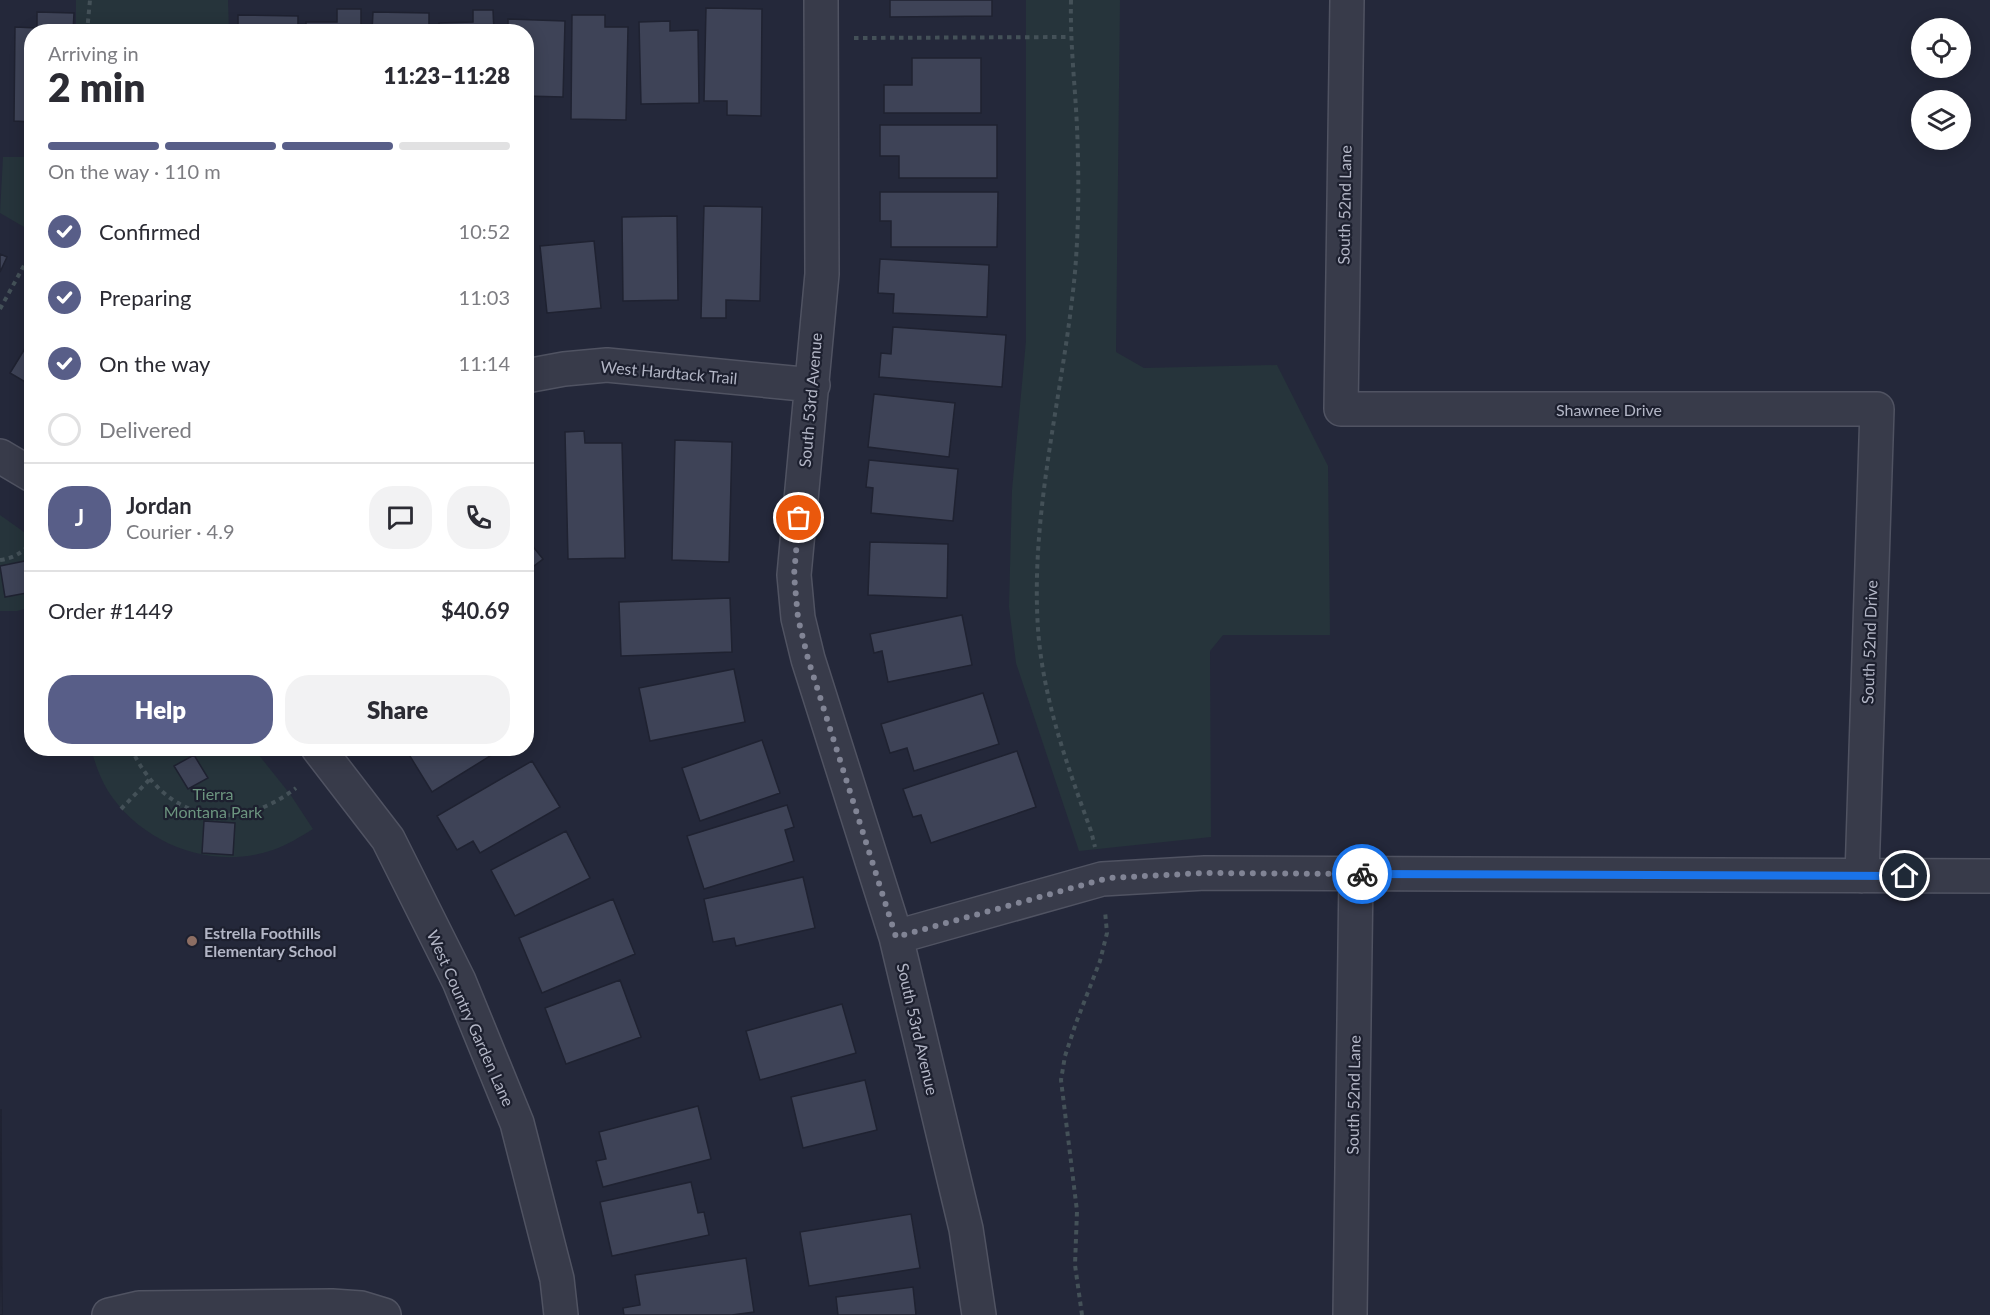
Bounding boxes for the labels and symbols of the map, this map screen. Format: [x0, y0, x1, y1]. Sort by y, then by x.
street label: South 52nd Lane [1333, 145, 1355, 265]
street label: South 53rd Avenue [795, 332, 825, 468]
street label: West Hardtack Trail [600, 357, 738, 387]
street label: Shawnee Drive [1556, 400, 1662, 419]
pin [773, 492, 824, 543]
street label: South 52nd Drive [1857, 580, 1881, 704]
park label: Tierra Montana Park [164, 784, 263, 821]
courier [1332, 844, 1392, 904]
pin [1879, 850, 1930, 901]
place label: Estrella Foothills Elementary School [204, 923, 336, 960]
street label: West Country Garden Lane [424, 927, 518, 1109]
marker: Estrella Foothills Elementary School [185, 934, 199, 948]
street label: South 53rd Avenue [894, 961, 942, 1097]
street label: South 52nd Lane [1342, 1035, 1364, 1155]

